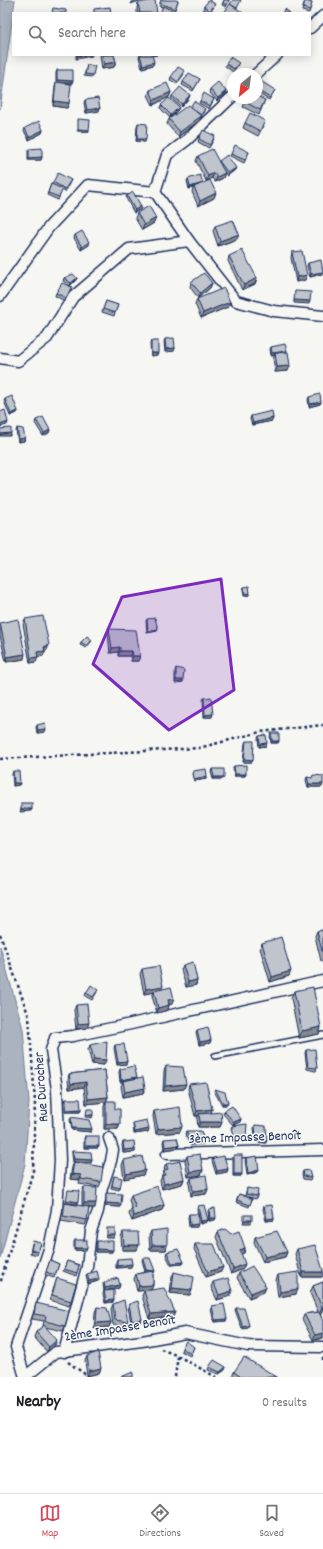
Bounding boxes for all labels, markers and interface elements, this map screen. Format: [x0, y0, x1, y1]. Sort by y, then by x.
search box [12, 12, 311, 56]
icon: search [26, 23, 48, 45]
text: Search here [58, 23, 126, 45]
north arrow [227, 68, 263, 104]
street label: Rue Durocher [30, 1050, 54, 1123]
street label: 3ème Impasse Benoît [188, 1126, 302, 1150]
street label: 2ème Impasse Benoît [63, 1310, 177, 1348]
text: Nearby [16, 1391, 60, 1415]
text: 0 results [262, 1394, 307, 1413]
tab: Map [39, 1502, 61, 1542]
tab: Directions [139, 1502, 181, 1542]
tab: Saved [259, 1502, 284, 1542]

